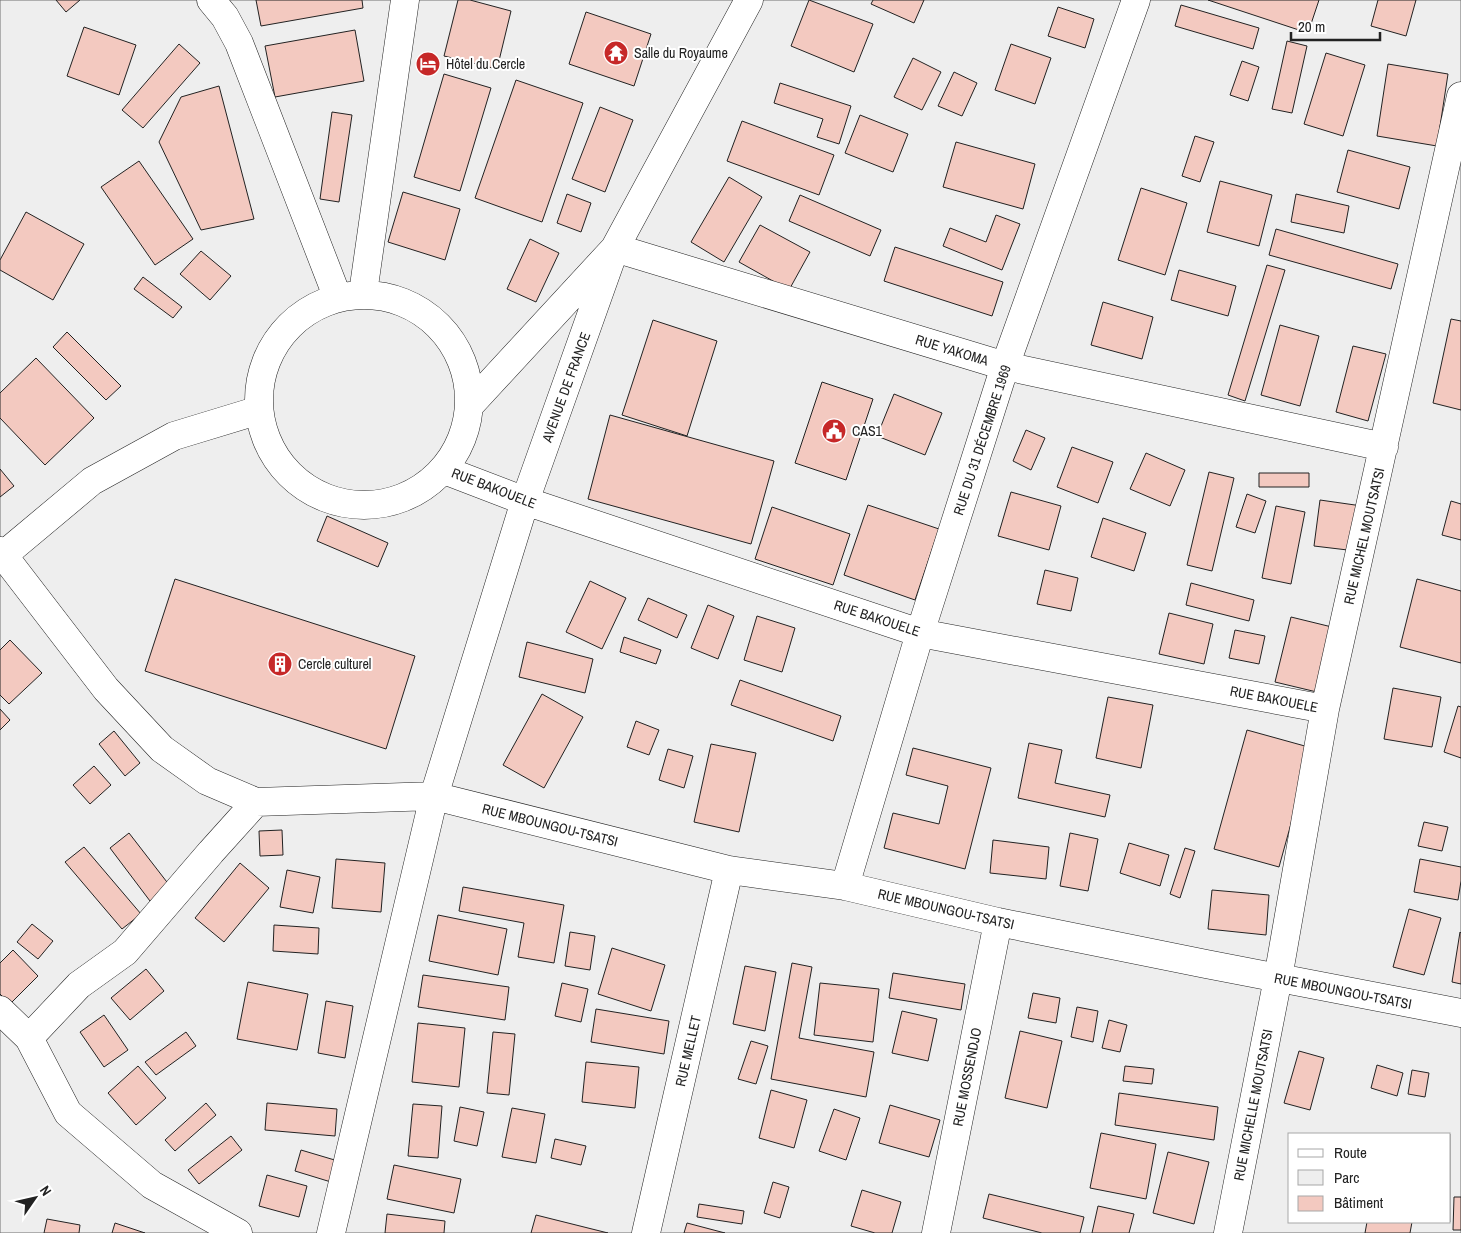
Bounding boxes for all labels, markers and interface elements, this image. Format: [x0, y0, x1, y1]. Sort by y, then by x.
scale bar [1291, 10, 1380, 42]
text: 20 m [1298, 16, 1325, 37]
temple icon: Salle du Royaume [603, 40, 629, 66]
place label: Salle du Royaume [634, 44, 728, 62]
hotel icon: Hôtel du Cercle [415, 51, 441, 77]
place label: Hôtel du Cercle [446, 55, 525, 73]
street label: AVENUE DE FRANCE [537, 329, 594, 445]
street label: RUE YAKOMA [913, 330, 991, 370]
street label: RUE DU 31 DÉCEMBRE 1969 [949, 363, 1015, 517]
public building icon: CAS1 [821, 418, 847, 444]
place label: CAS1 [852, 422, 883, 440]
street label: RUE BAKOUELE [449, 464, 539, 512]
street label: RUE MICHEL MOUTSATSI [1340, 466, 1388, 606]
street label: RUE BAKOUELE [832, 596, 922, 640]
building icon: Cercle culturel [267, 651, 293, 677]
place label: Cercle culturel [298, 655, 371, 673]
street label: RUE BAKOUELE [1228, 682, 1320, 716]
street label: RUE MBOUNGOU-TSATSI [480, 799, 620, 851]
street label: RUE MBOUNGOU-TSATSI [876, 885, 1016, 933]
street label: RUE MBOUNGOU-TSATSI [1273, 969, 1413, 1013]
street label: RUE MELLET [671, 1014, 705, 1088]
street label: RUE MOSSENDJO [949, 1026, 985, 1128]
street label: RUE MICHELLE MOUTSATSI [1229, 1028, 1277, 1182]
legend [1288, 1133, 1451, 1223]
text: Route [1334, 1142, 1367, 1163]
text: Parc [1334, 1167, 1359, 1188]
north arrow [10, 1173, 60, 1223]
text: N [36, 1182, 56, 1199]
text: Bâtiment [1334, 1192, 1384, 1213]

